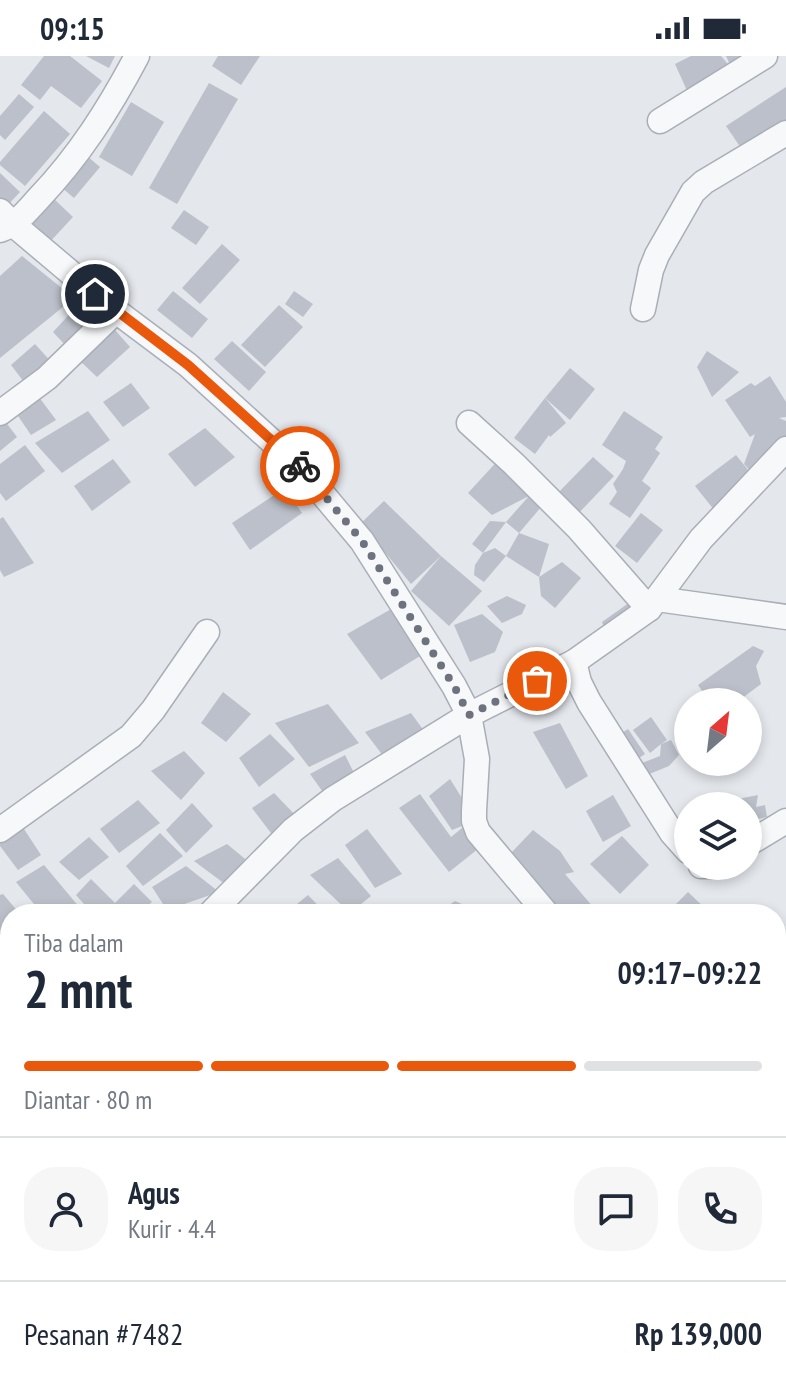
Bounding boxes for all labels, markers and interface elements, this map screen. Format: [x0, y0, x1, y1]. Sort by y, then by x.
text: 09:15 [40, 9, 105, 48]
pin [61, 260, 129, 328]
icon: home [73, 272, 117, 316]
courier [260, 426, 340, 506]
icon: bike [278, 444, 322, 488]
pin [503, 647, 571, 715]
icon: bag [515, 659, 559, 703]
north arrow [674, 688, 762, 776]
map controls [674, 688, 762, 880]
button: layers [674, 792, 762, 880]
text: Tiba dalam [24, 926, 124, 959]
text: 09:17–09:22 [618, 953, 762, 992]
text: 2 mnt [24, 955, 132, 1022]
text: Diantar · 80 m [24, 1083, 152, 1116]
button: person [24, 1167, 108, 1251]
button: chat [574, 1167, 658, 1251]
button: phone [678, 1167, 762, 1251]
text: Agus [128, 1173, 180, 1212]
text: Kurir · 4.4 [128, 1212, 216, 1245]
text: Pesanan #7482 [24, 1314, 183, 1353]
text: Rp 139,000 [635, 1314, 762, 1353]

